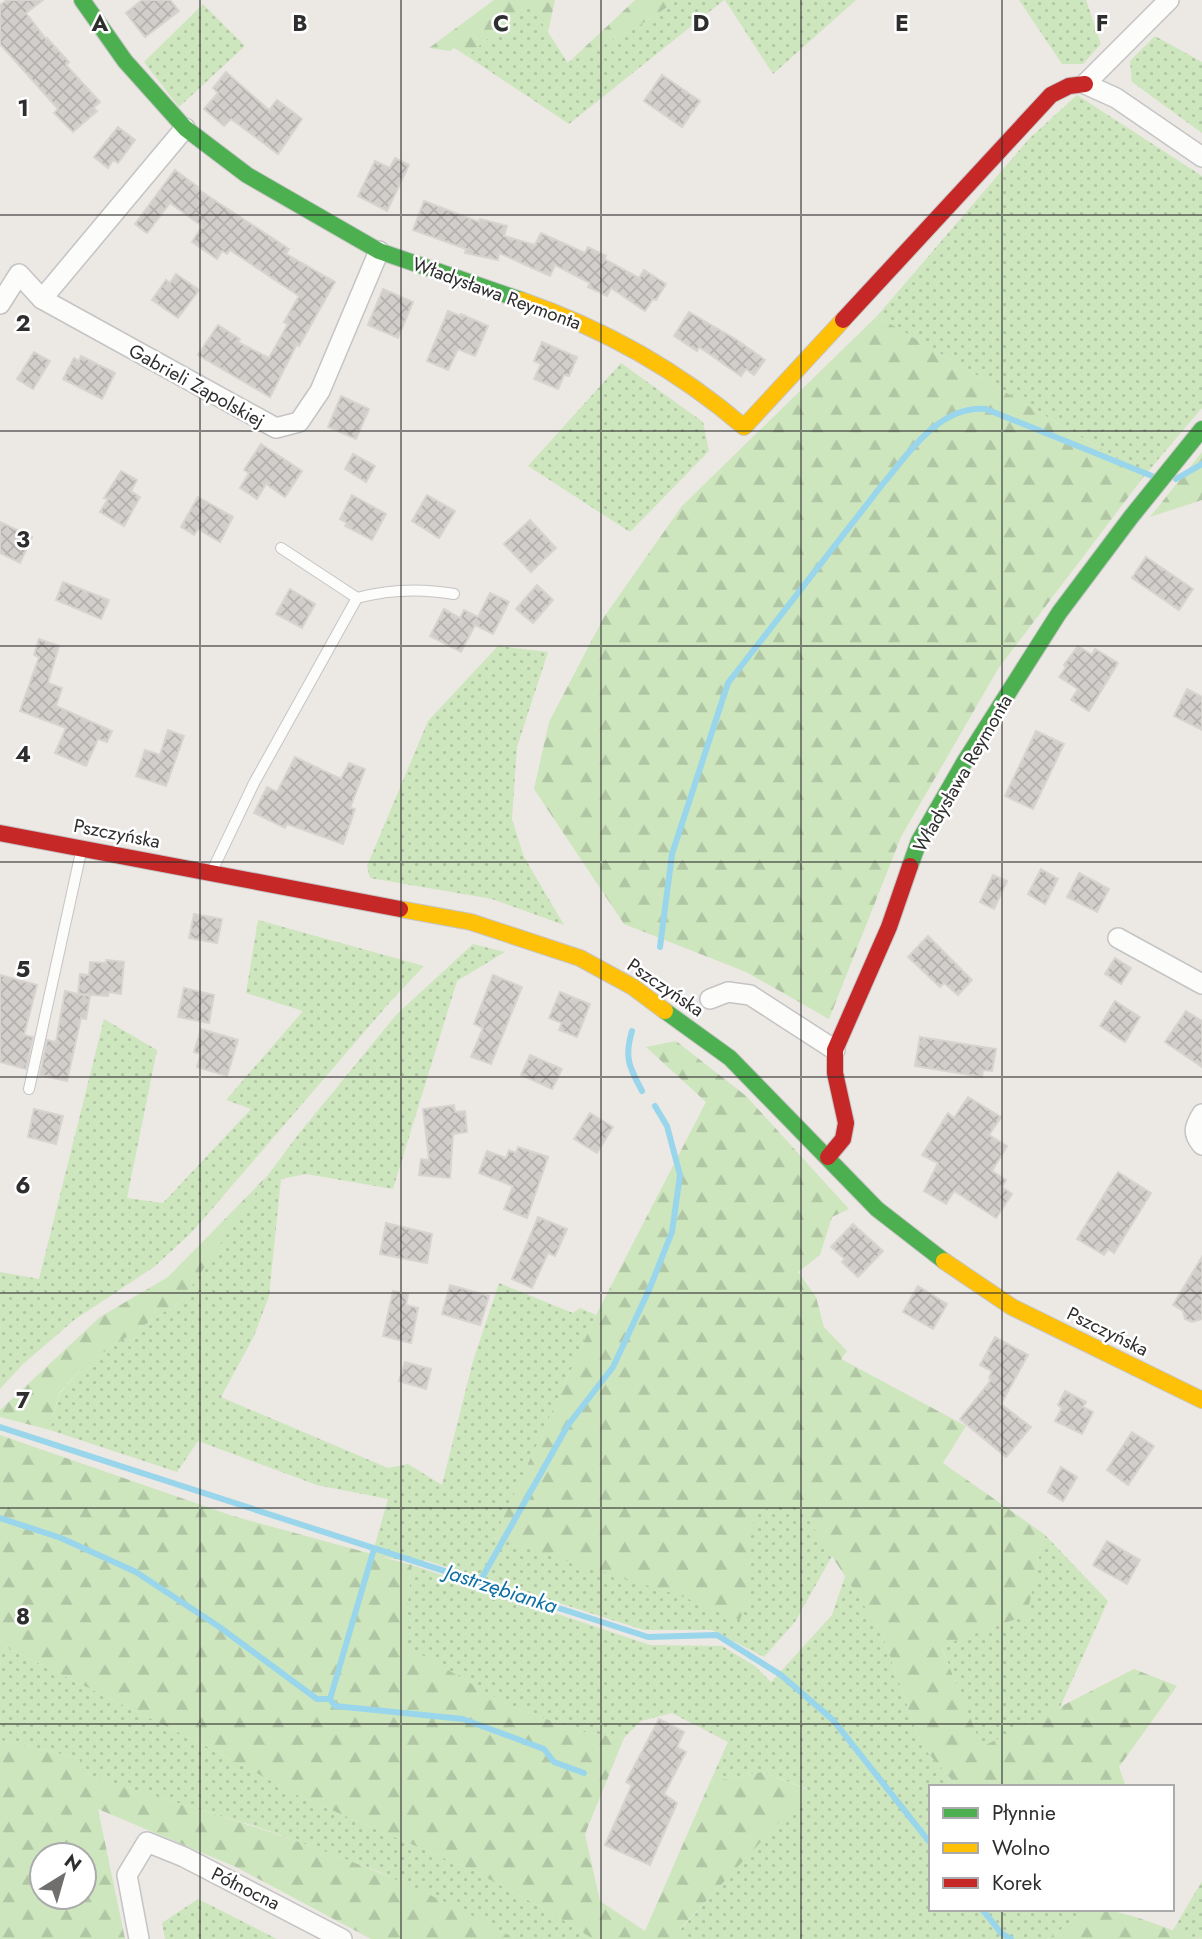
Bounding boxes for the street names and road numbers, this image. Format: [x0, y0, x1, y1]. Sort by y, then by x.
street label: Władysława Reymonta [409, 250, 585, 337]
street label: Gabrieli Zapolskiej [124, 337, 270, 434]
street label: Władysława Reymonta [906, 690, 1019, 857]
street label: Pszczyńska [71, 812, 162, 855]
street label: Pszczyńska [622, 952, 710, 1023]
street label: Pszczyńska [1063, 1300, 1153, 1363]
street label: Północna [207, 1860, 285, 1917]

